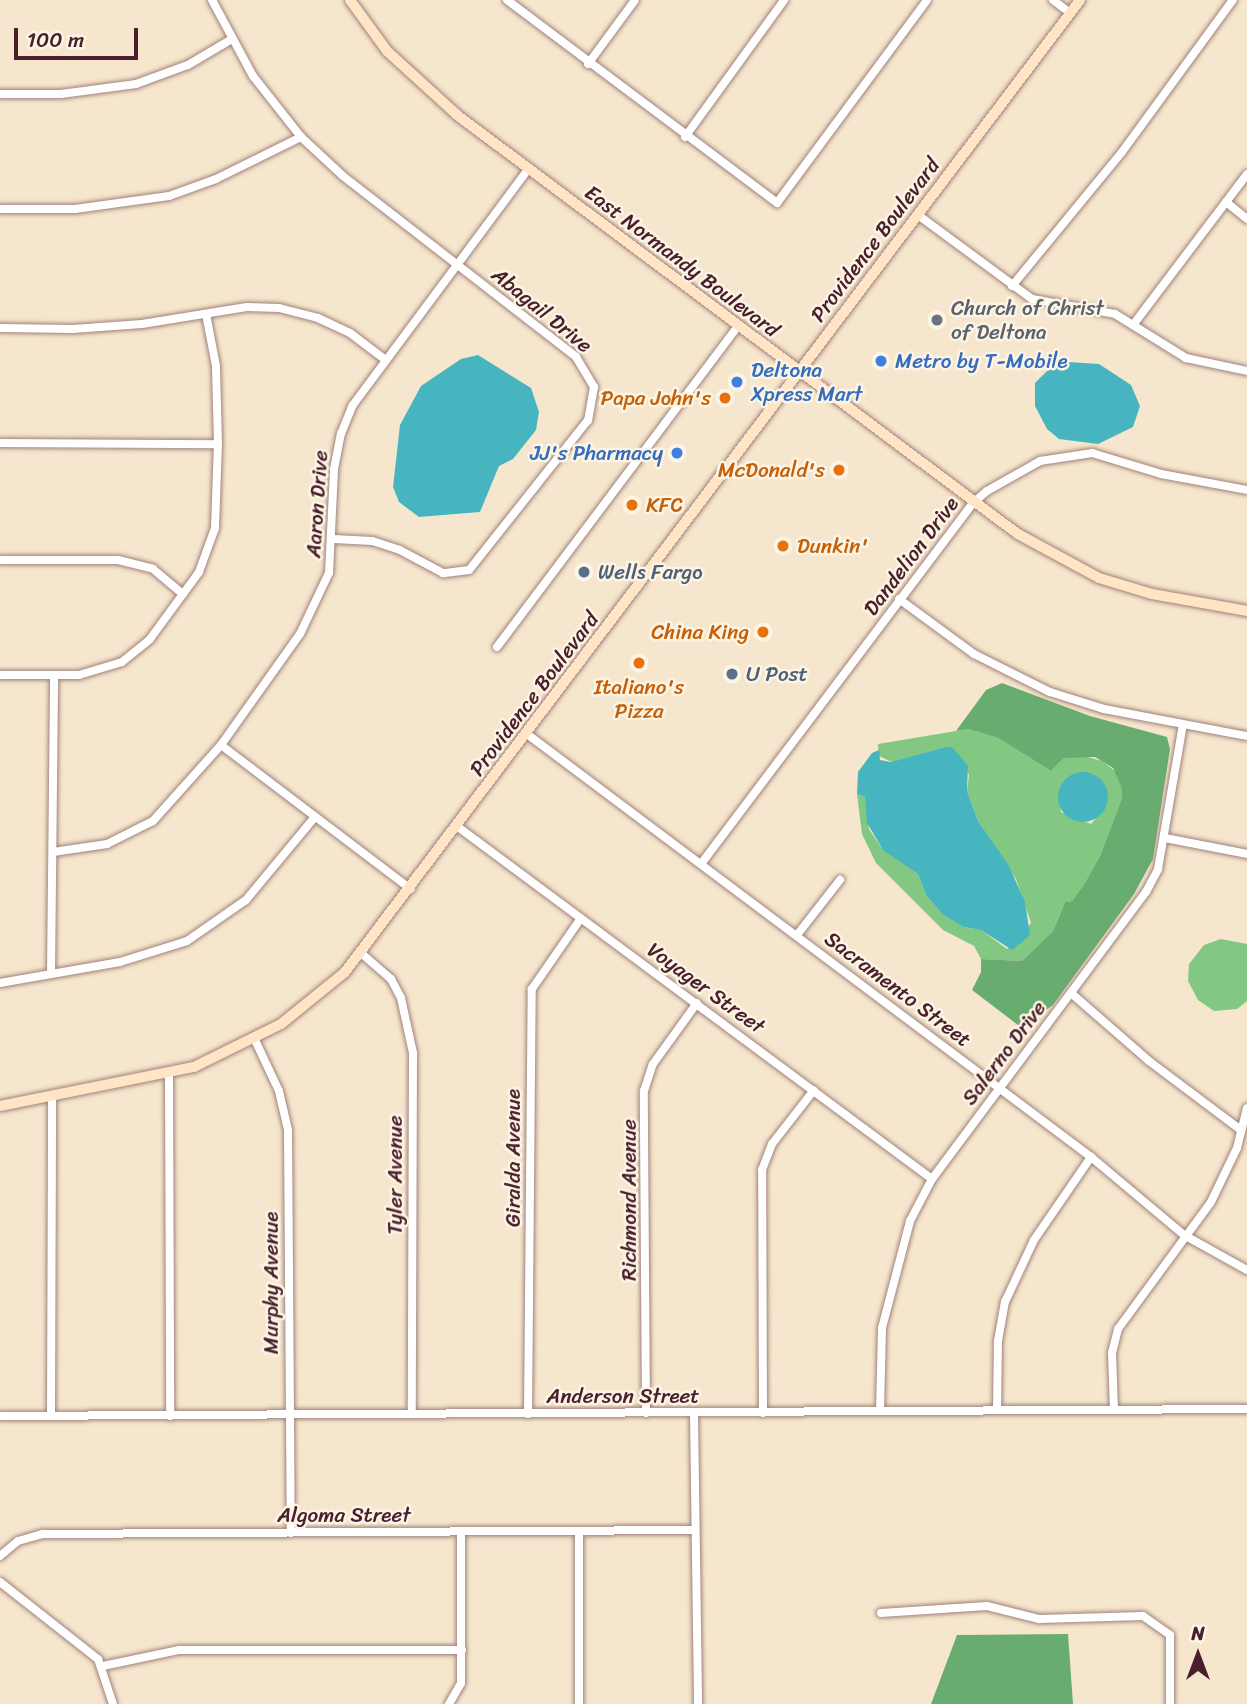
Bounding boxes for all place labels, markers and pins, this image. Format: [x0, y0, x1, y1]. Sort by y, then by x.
place label: Church of Christ of Deltona [951, 295, 1104, 345]
marker: Church of Christ of Deltona [929, 312, 945, 328]
place label: Metro by T-Mobile [895, 348, 1068, 374]
marker: Metro by T-Mobile [873, 353, 889, 369]
place label: Deltona Xpress Mart [751, 357, 863, 407]
marker: Deltona Xpress Mart [729, 374, 745, 390]
place label: Papa John's [601, 385, 711, 411]
marker: Papa John's [717, 390, 733, 406]
place label: JJ's Pharmacy [529, 440, 663, 466]
marker: JJ's Pharmacy [669, 445, 685, 461]
place label: McDonald's [718, 457, 825, 483]
marker: McDonald's [831, 462, 847, 478]
place label: KFC [646, 492, 683, 518]
marker: KFC [624, 497, 640, 513]
place label: Dunkin' [797, 533, 868, 559]
marker: Dunkin' [775, 538, 791, 554]
place label: Wells Fargo [598, 559, 703, 585]
marker: Wells Fargo [576, 564, 592, 580]
place label: China King [651, 619, 749, 645]
marker: China King [755, 624, 771, 640]
marker: Italiano's Pizza [631, 655, 647, 671]
place label: U Post [746, 661, 808, 687]
marker: U Post [724, 666, 740, 682]
place label: Italiano's Pizza [594, 674, 684, 724]

